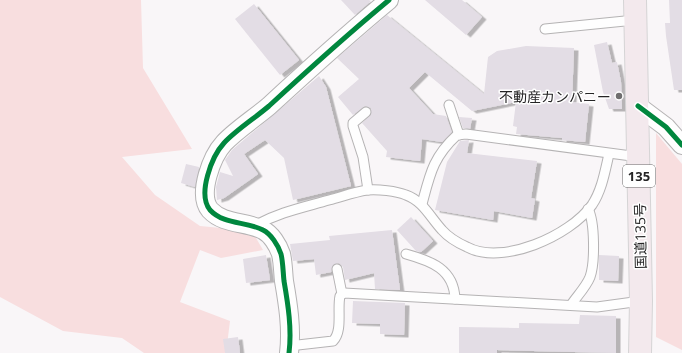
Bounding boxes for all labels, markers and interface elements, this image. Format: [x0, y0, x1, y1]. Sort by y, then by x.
place label: 不動産カンパニー [499, 87, 611, 106]
marker: 不動産カンパニー [614, 91, 624, 101]
road number: 135 [623, 165, 655, 187]
street label: 国道135号 [630, 203, 650, 269]

